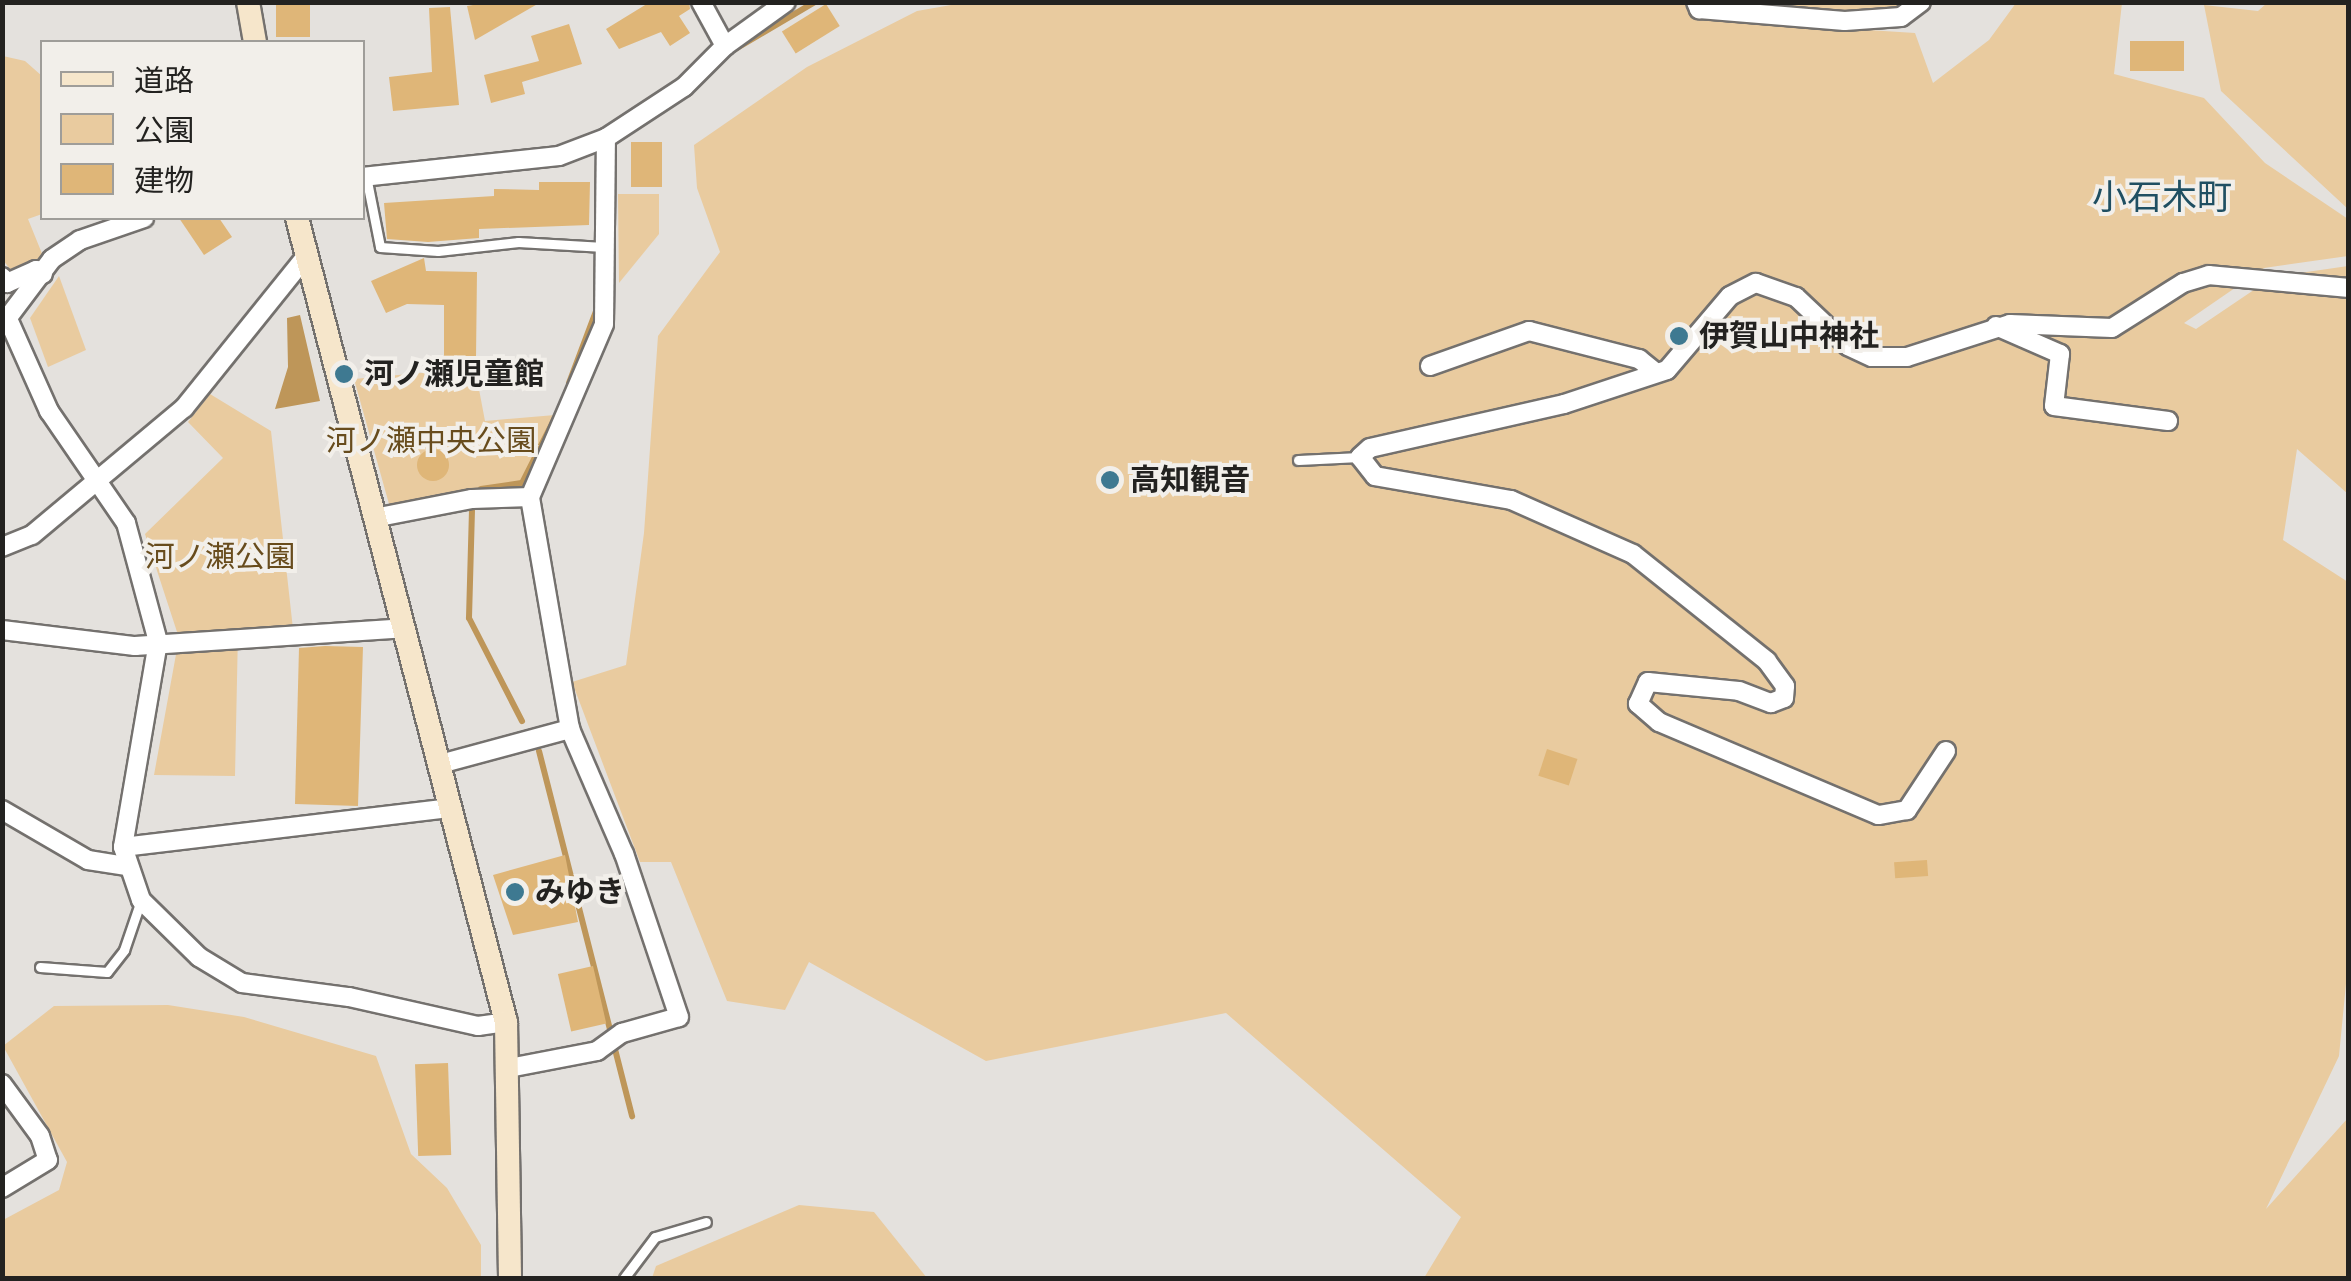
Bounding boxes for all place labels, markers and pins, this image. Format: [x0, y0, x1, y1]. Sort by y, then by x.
place label: 伊賀山中神社 [1699, 318, 1879, 354]
marker: 伊賀山中神社 [1668, 325, 1690, 347]
place label: 河ノ瀬児童館 [364, 356, 544, 392]
marker: 河ノ瀬児童館 [333, 363, 355, 385]
place label: 高知観音 [1130, 462, 1250, 498]
marker: 高知観音 [1099, 469, 1121, 491]
place label: みゆき [535, 874, 625, 910]
marker: みゆき [504, 881, 526, 903]

